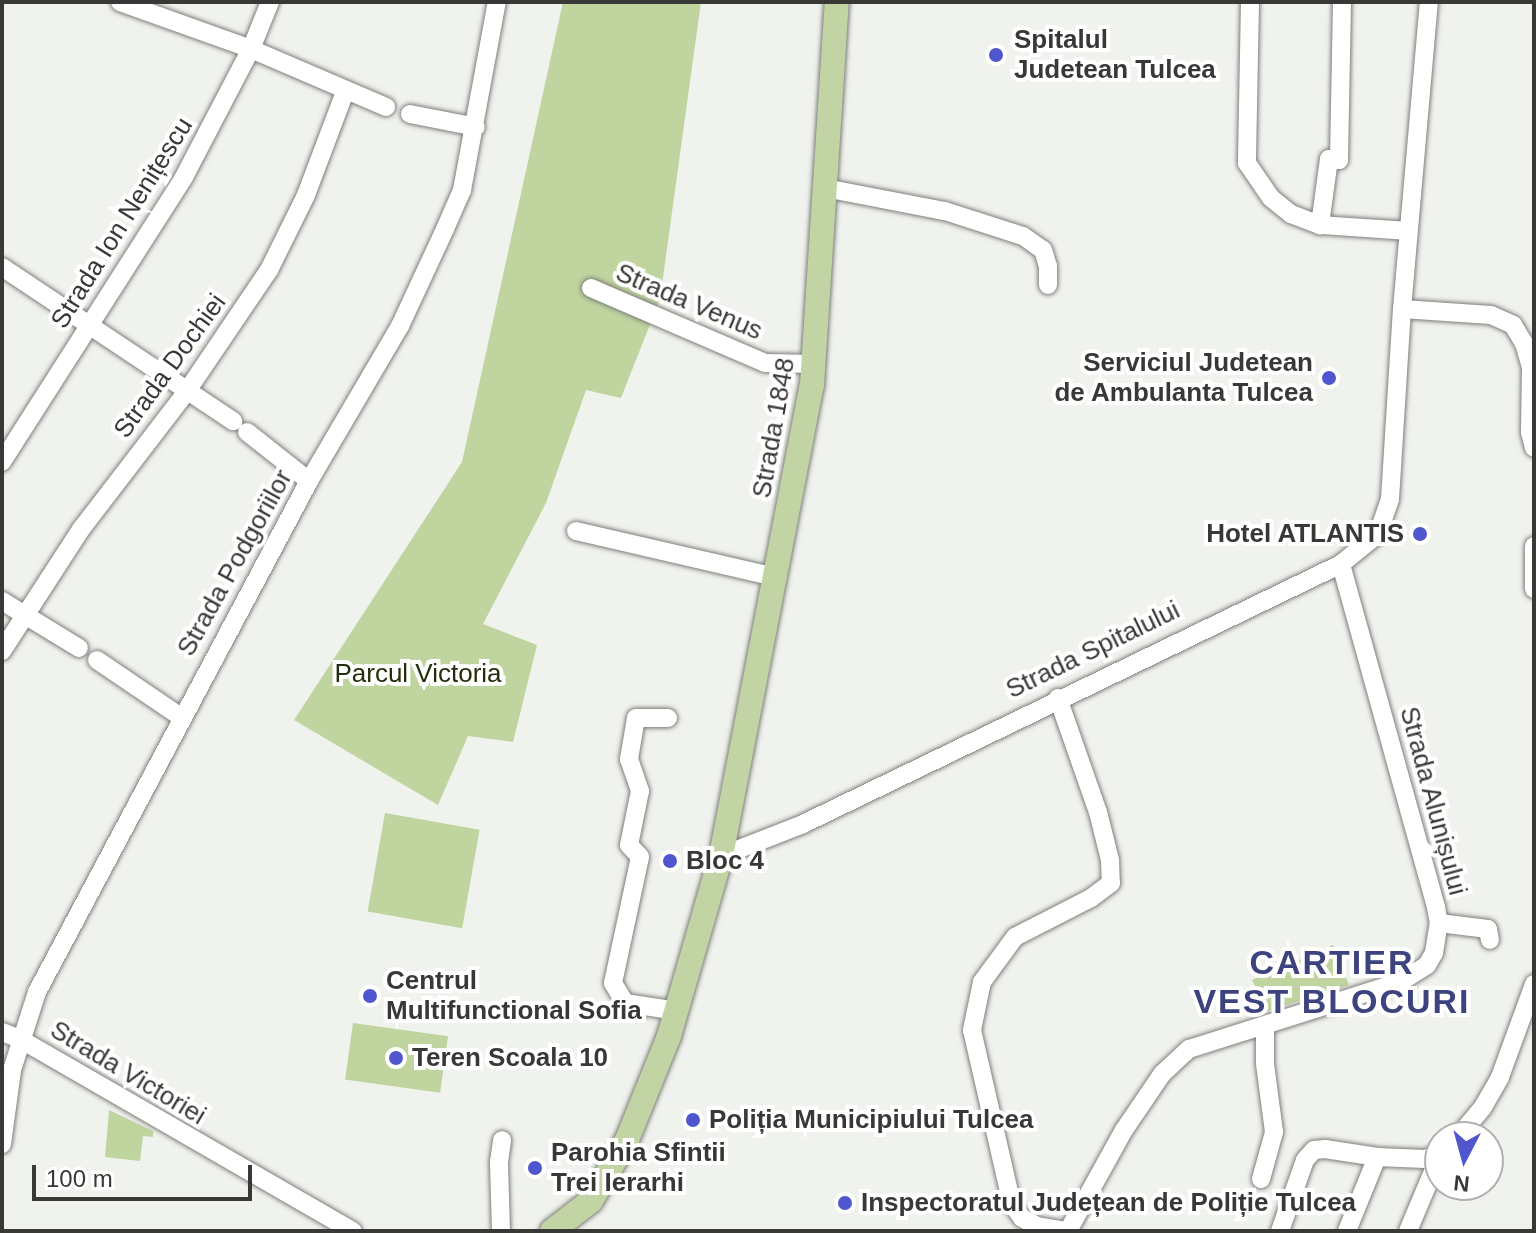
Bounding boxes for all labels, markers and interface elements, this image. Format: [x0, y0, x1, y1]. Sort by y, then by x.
place label: Spitalul Judetean Tulcea [1014, 24, 1216, 86]
marker: Spitalul Judetean Tulcea [985, 44, 1007, 66]
street label: Strada Ion Nenițescu [44, 112, 200, 334]
street label: Strada Venus [611, 257, 767, 347]
street label: Strada Dochiei [107, 288, 233, 444]
place label: Serviciul Judetean de Ambulanta Tulcea [1053, 347, 1313, 408]
street label: Strada 1848 [746, 356, 802, 500]
marker: Serviciul Judetean de Ambulanta Tulcea [1320, 369, 1338, 387]
street label: Strada Podgoriilor [171, 464, 299, 662]
place label: Hotel ATLANTIS [1205, 518, 1404, 550]
marker: Hotel ATLANTIS [1411, 525, 1429, 543]
street label: Strada Spitalului [1001, 594, 1185, 706]
park label: Parcul Victoria [334, 658, 502, 690]
street label: Strada Alunișului [1393, 703, 1473, 899]
place label: Bloc 4 [686, 845, 764, 877]
marker: Bloc 4 [661, 852, 679, 870]
district label: CARTIER VEST BLOCURI [1193, 942, 1471, 1022]
place label: Centrul Multifunctional Sofia [386, 965, 642, 1026]
marker: Centrul Multifunctional Sofia [361, 987, 379, 1005]
street label: Strada Victoriei [45, 1014, 211, 1132]
place label: Teren Scoala 10 [412, 1042, 608, 1074]
marker: Teren Scoala 10 [387, 1049, 405, 1067]
place label: Poliția Municipiului Tulcea [709, 1104, 1034, 1136]
marker: Poliția Municipiului Tulcea [684, 1111, 702, 1129]
north arrow [1424, 1121, 1504, 1201]
place label: Parohia Sfintii Trei Ierarhi [551, 1137, 726, 1198]
scale bar [36, 1149, 256, 1199]
marker: Parohia Sfintii Trei Ierarhi [526, 1159, 544, 1177]
text: 100 m [46, 1165, 113, 1192]
text: N [1452, 1170, 1471, 1197]
place label: Inspectoratul Județean de Poliție Tulcea [861, 1187, 1356, 1219]
marker: Inspectoratul Județean de Poliție Tulcea [836, 1194, 854, 1212]

